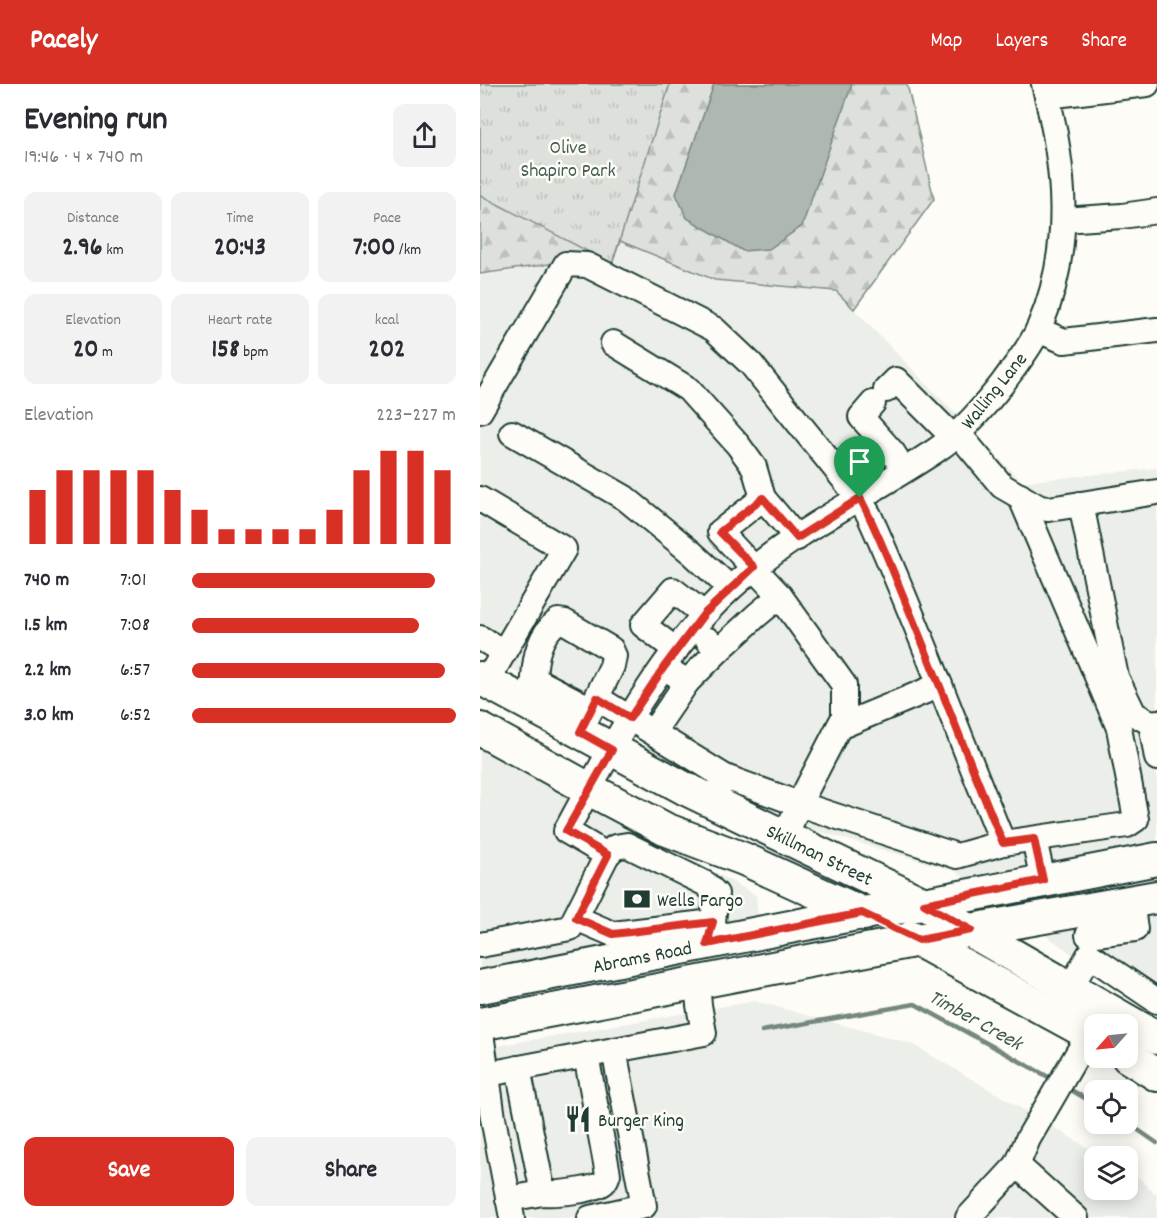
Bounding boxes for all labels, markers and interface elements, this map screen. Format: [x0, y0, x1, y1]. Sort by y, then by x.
text: Pacely [30, 22, 97, 62]
text: Map [931, 27, 962, 57]
text: Layers [995, 27, 1048, 57]
text: Share [1081, 27, 1127, 57]
text: Evening run [24, 98, 168, 145]
button: share [393, 104, 456, 167]
park label: Olive Shapiro Park [520, 135, 616, 186]
text: 19:46 · 4 × 740 m [24, 144, 143, 172]
text: Distance [67, 207, 119, 230]
text: Time [226, 207, 254, 230]
text: Pace [373, 207, 401, 230]
text: 2.96 [62, 230, 103, 267]
text: 20:43 [214, 230, 266, 267]
text: 7:00 [353, 230, 395, 267]
text: km [103, 239, 124, 262]
text: /km [395, 239, 421, 262]
text: Elevation [65, 309, 121, 332]
text: Heart rate [208, 309, 272, 332]
text: kcal [375, 309, 399, 332]
text: 20 [73, 332, 98, 369]
text: 158 [211, 332, 240, 369]
text: 202 [369, 332, 405, 369]
text: m [98, 341, 113, 364]
text: bpm [240, 341, 269, 364]
street label: Walling Lane [955, 347, 1035, 437]
text: Elevation [24, 402, 94, 430]
text: 223–227 m [376, 402, 456, 430]
pin [834, 436, 885, 498]
icon: arrive [843, 445, 876, 478]
text: 740 m [24, 567, 69, 595]
text: 7:01 [120, 567, 146, 595]
text: 1.5 km [24, 612, 67, 640]
text: 7:08 [120, 612, 150, 640]
text: 2.2 km [24, 657, 71, 685]
text: 6:57 [120, 657, 150, 685]
text: 3.0 km [24, 702, 74, 730]
text: 6:52 [120, 702, 151, 730]
street label: Skillman Street [761, 819, 877, 895]
bank icon: Wells Fargo [622, 884, 652, 914]
place label: Wells Fargo [657, 888, 743, 916]
street label: Abrams Road [591, 936, 695, 982]
water label: Timber Creek [922, 984, 1029, 1061]
north arrow [1084, 1014, 1138, 1068]
map controls [1084, 1014, 1138, 1200]
button: locate [1084, 1080, 1138, 1134]
restaurant icon: Burger King [563, 1104, 593, 1134]
place label: Burger King [598, 1108, 684, 1136]
button: Save [24, 1137, 234, 1206]
button: Share [246, 1137, 456, 1206]
button: layers [1084, 1146, 1138, 1200]

